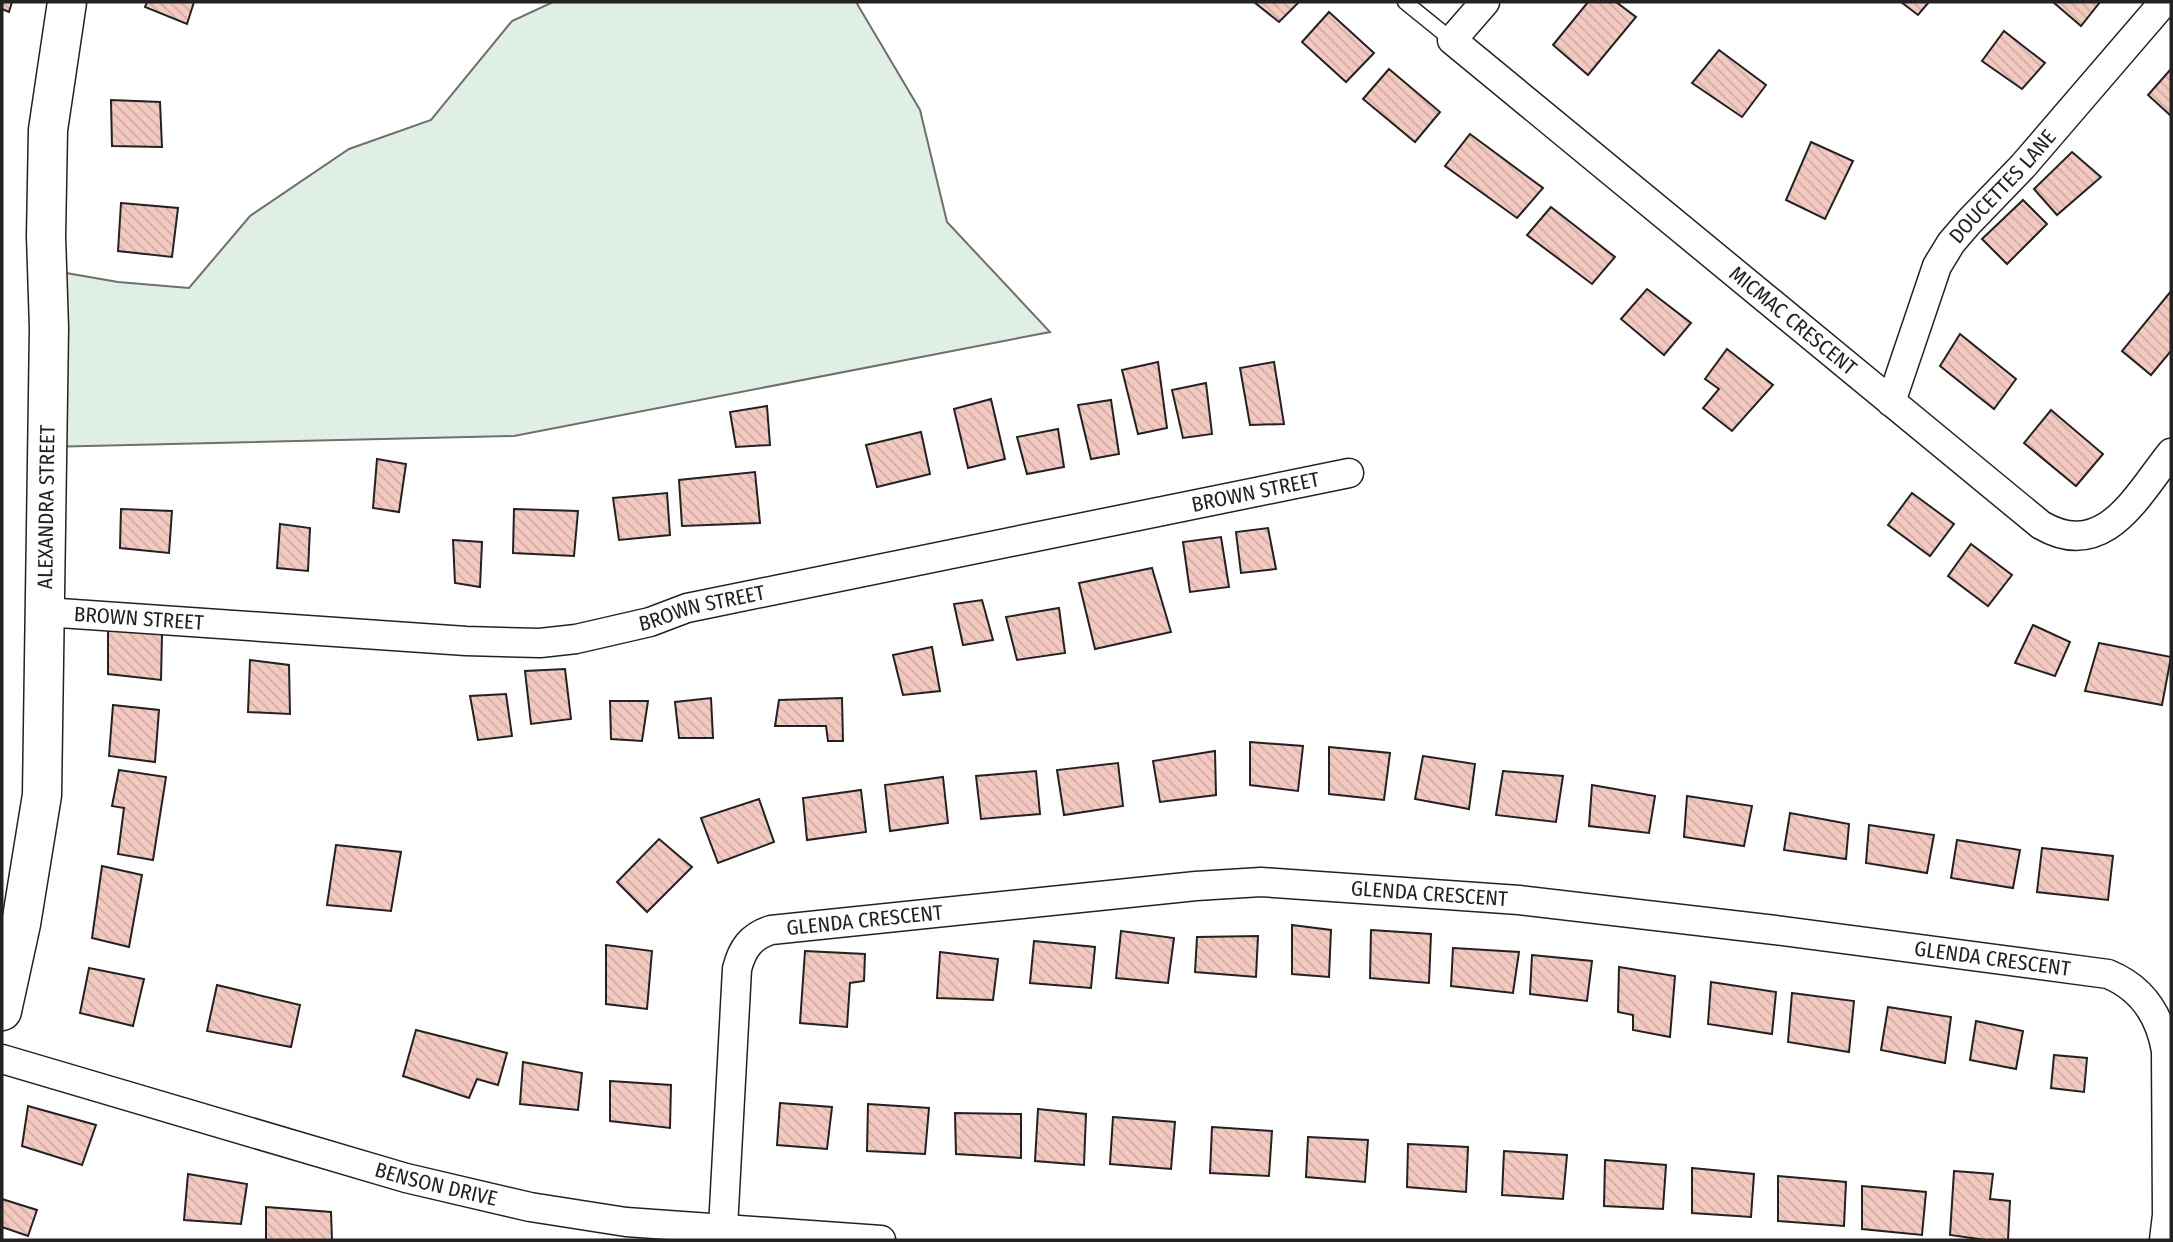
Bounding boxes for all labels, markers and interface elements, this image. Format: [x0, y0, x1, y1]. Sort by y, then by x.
street label: DOUCETTES LANE [1943, 124, 2062, 249]
street label: MICMAC CRESCENT [1724, 261, 1862, 381]
street label: ALEXANDRA STREET [32, 424, 61, 589]
street label: BROWN STREET [1189, 466, 1322, 518]
street label: BROWN STREET [636, 579, 768, 637]
street label: BROWN STREET [73, 601, 205, 636]
street label: GLENDA CRESCENT [1350, 875, 1509, 912]
street label: GLENDA CRESCENT [785, 899, 944, 941]
street label: GLENDA CRESCENT [1913, 936, 2072, 982]
street label: BENSON DRIVE [372, 1157, 500, 1212]

